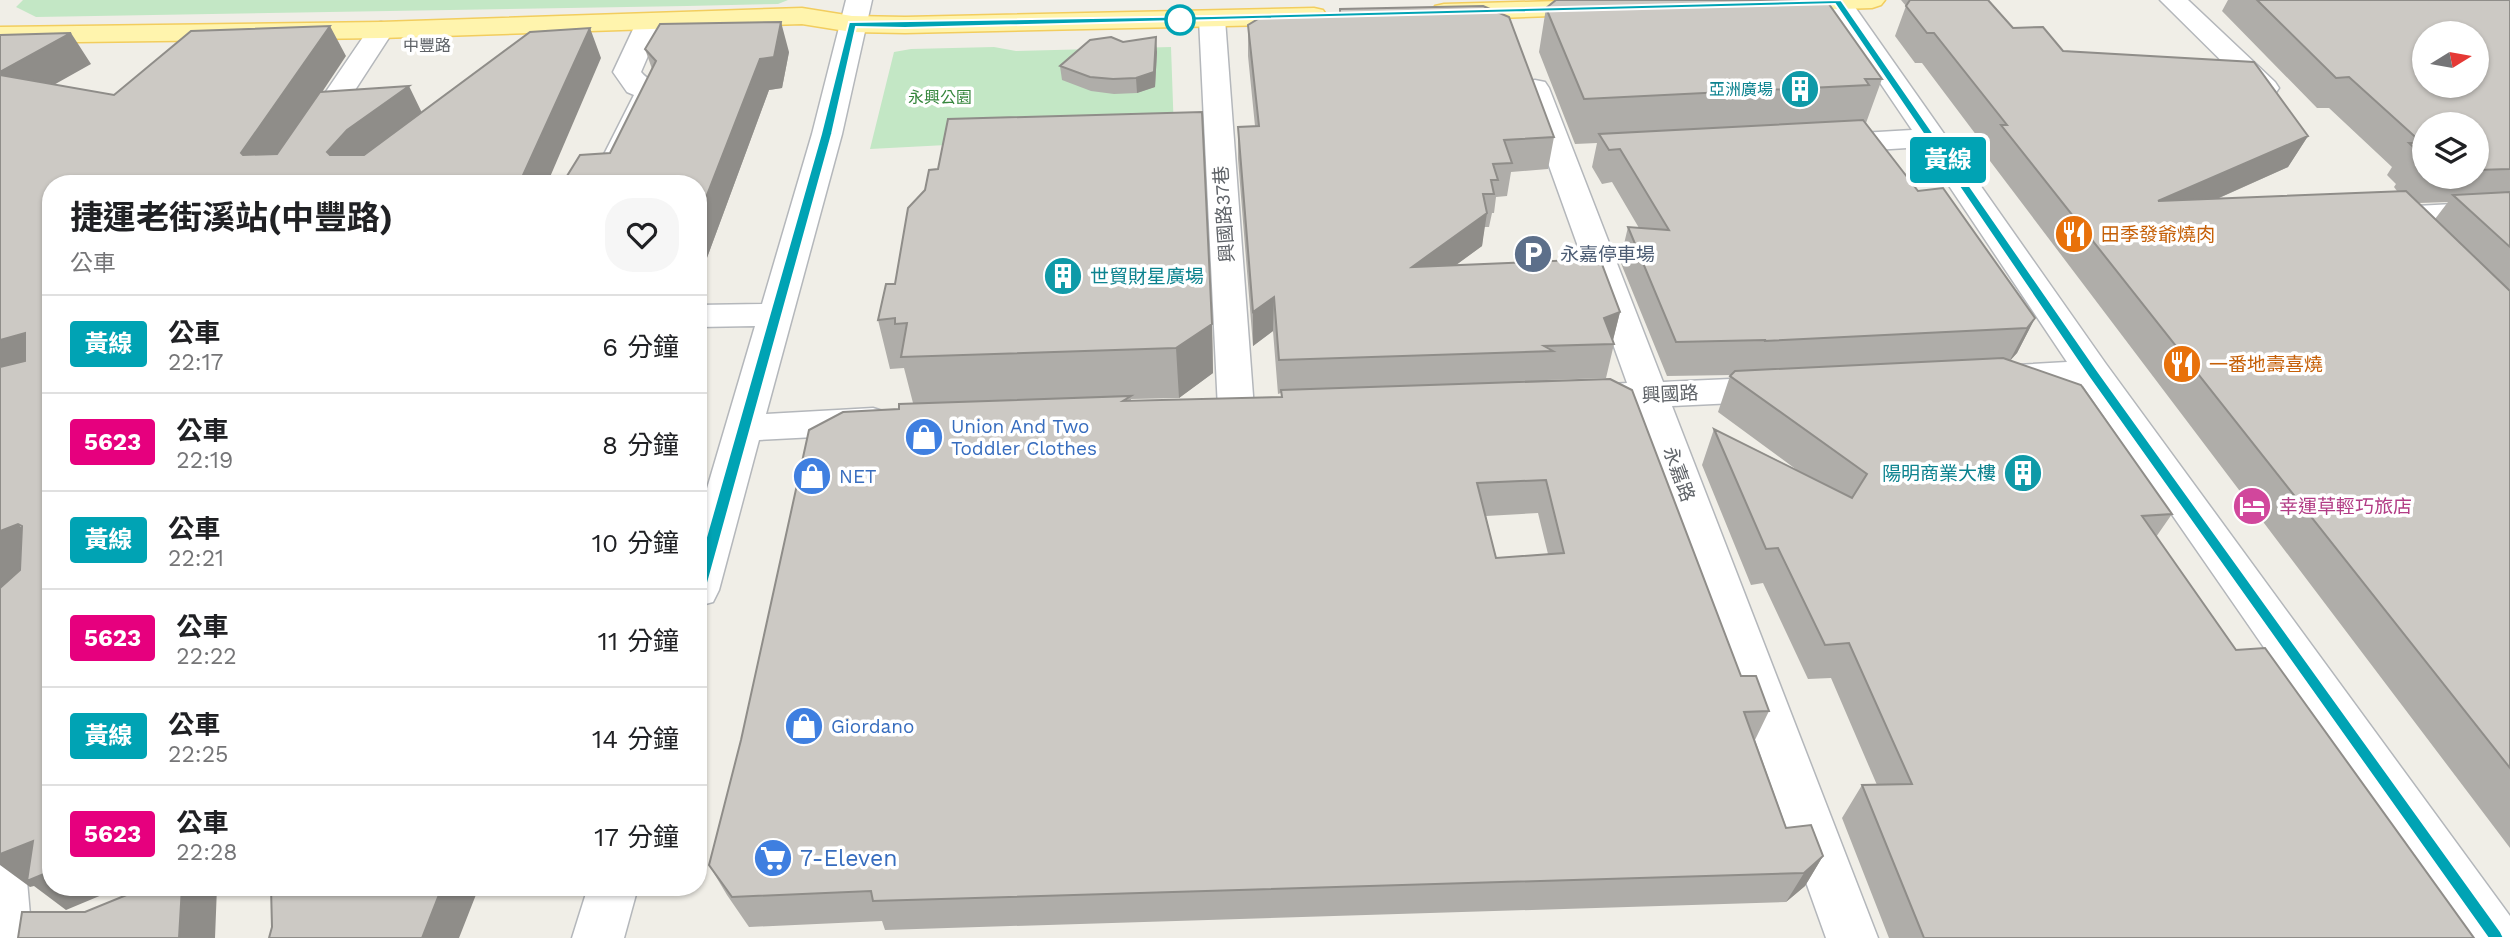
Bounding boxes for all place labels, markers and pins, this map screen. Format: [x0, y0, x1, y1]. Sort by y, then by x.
unlabelled marker [1165, 5, 1195, 35]
building icon: 亞洲廣場 [1779, 68, 1821, 110]
place label: 亞洲廣場 [1709, 80, 1773, 99]
restaurant icon: 田季發爺燒肉 [2053, 213, 2095, 255]
place label: 田季發爺燒肉 [2101, 223, 2215, 246]
parking icon: 永嘉停車場 [1512, 233, 1554, 275]
place label: 永嘉停車場 [1560, 243, 1655, 266]
building icon: 世貿財星廣場 [1042, 255, 1084, 297]
place label: 世貿財星廣場 [1090, 265, 1204, 288]
restaurant icon: 一番地壽喜燒 [2161, 343, 2203, 385]
place label: 一番地壽喜燒 [2209, 353, 2323, 376]
place label: Union And Two Toddler Clothes [951, 415, 1097, 460]
shop icon: Union And Two Toddler Clothes [903, 416, 945, 458]
building icon: 陽明商業大樓 [2002, 452, 2044, 494]
shop icon: NET [791, 455, 833, 497]
place label: 陽明商業大樓 [1882, 462, 1996, 485]
place label: NET [839, 465, 877, 488]
hotel icon: 幸運草輕巧旅店 [2231, 485, 2273, 527]
place label: 幸運草輕巧旅店 [2279, 495, 2412, 518]
shop icon: Giordano [783, 705, 825, 747]
place label: Giordano [831, 715, 915, 738]
supermarket icon: 7-Eleven [752, 837, 794, 879]
place label: 7-Eleven [800, 845, 898, 872]

